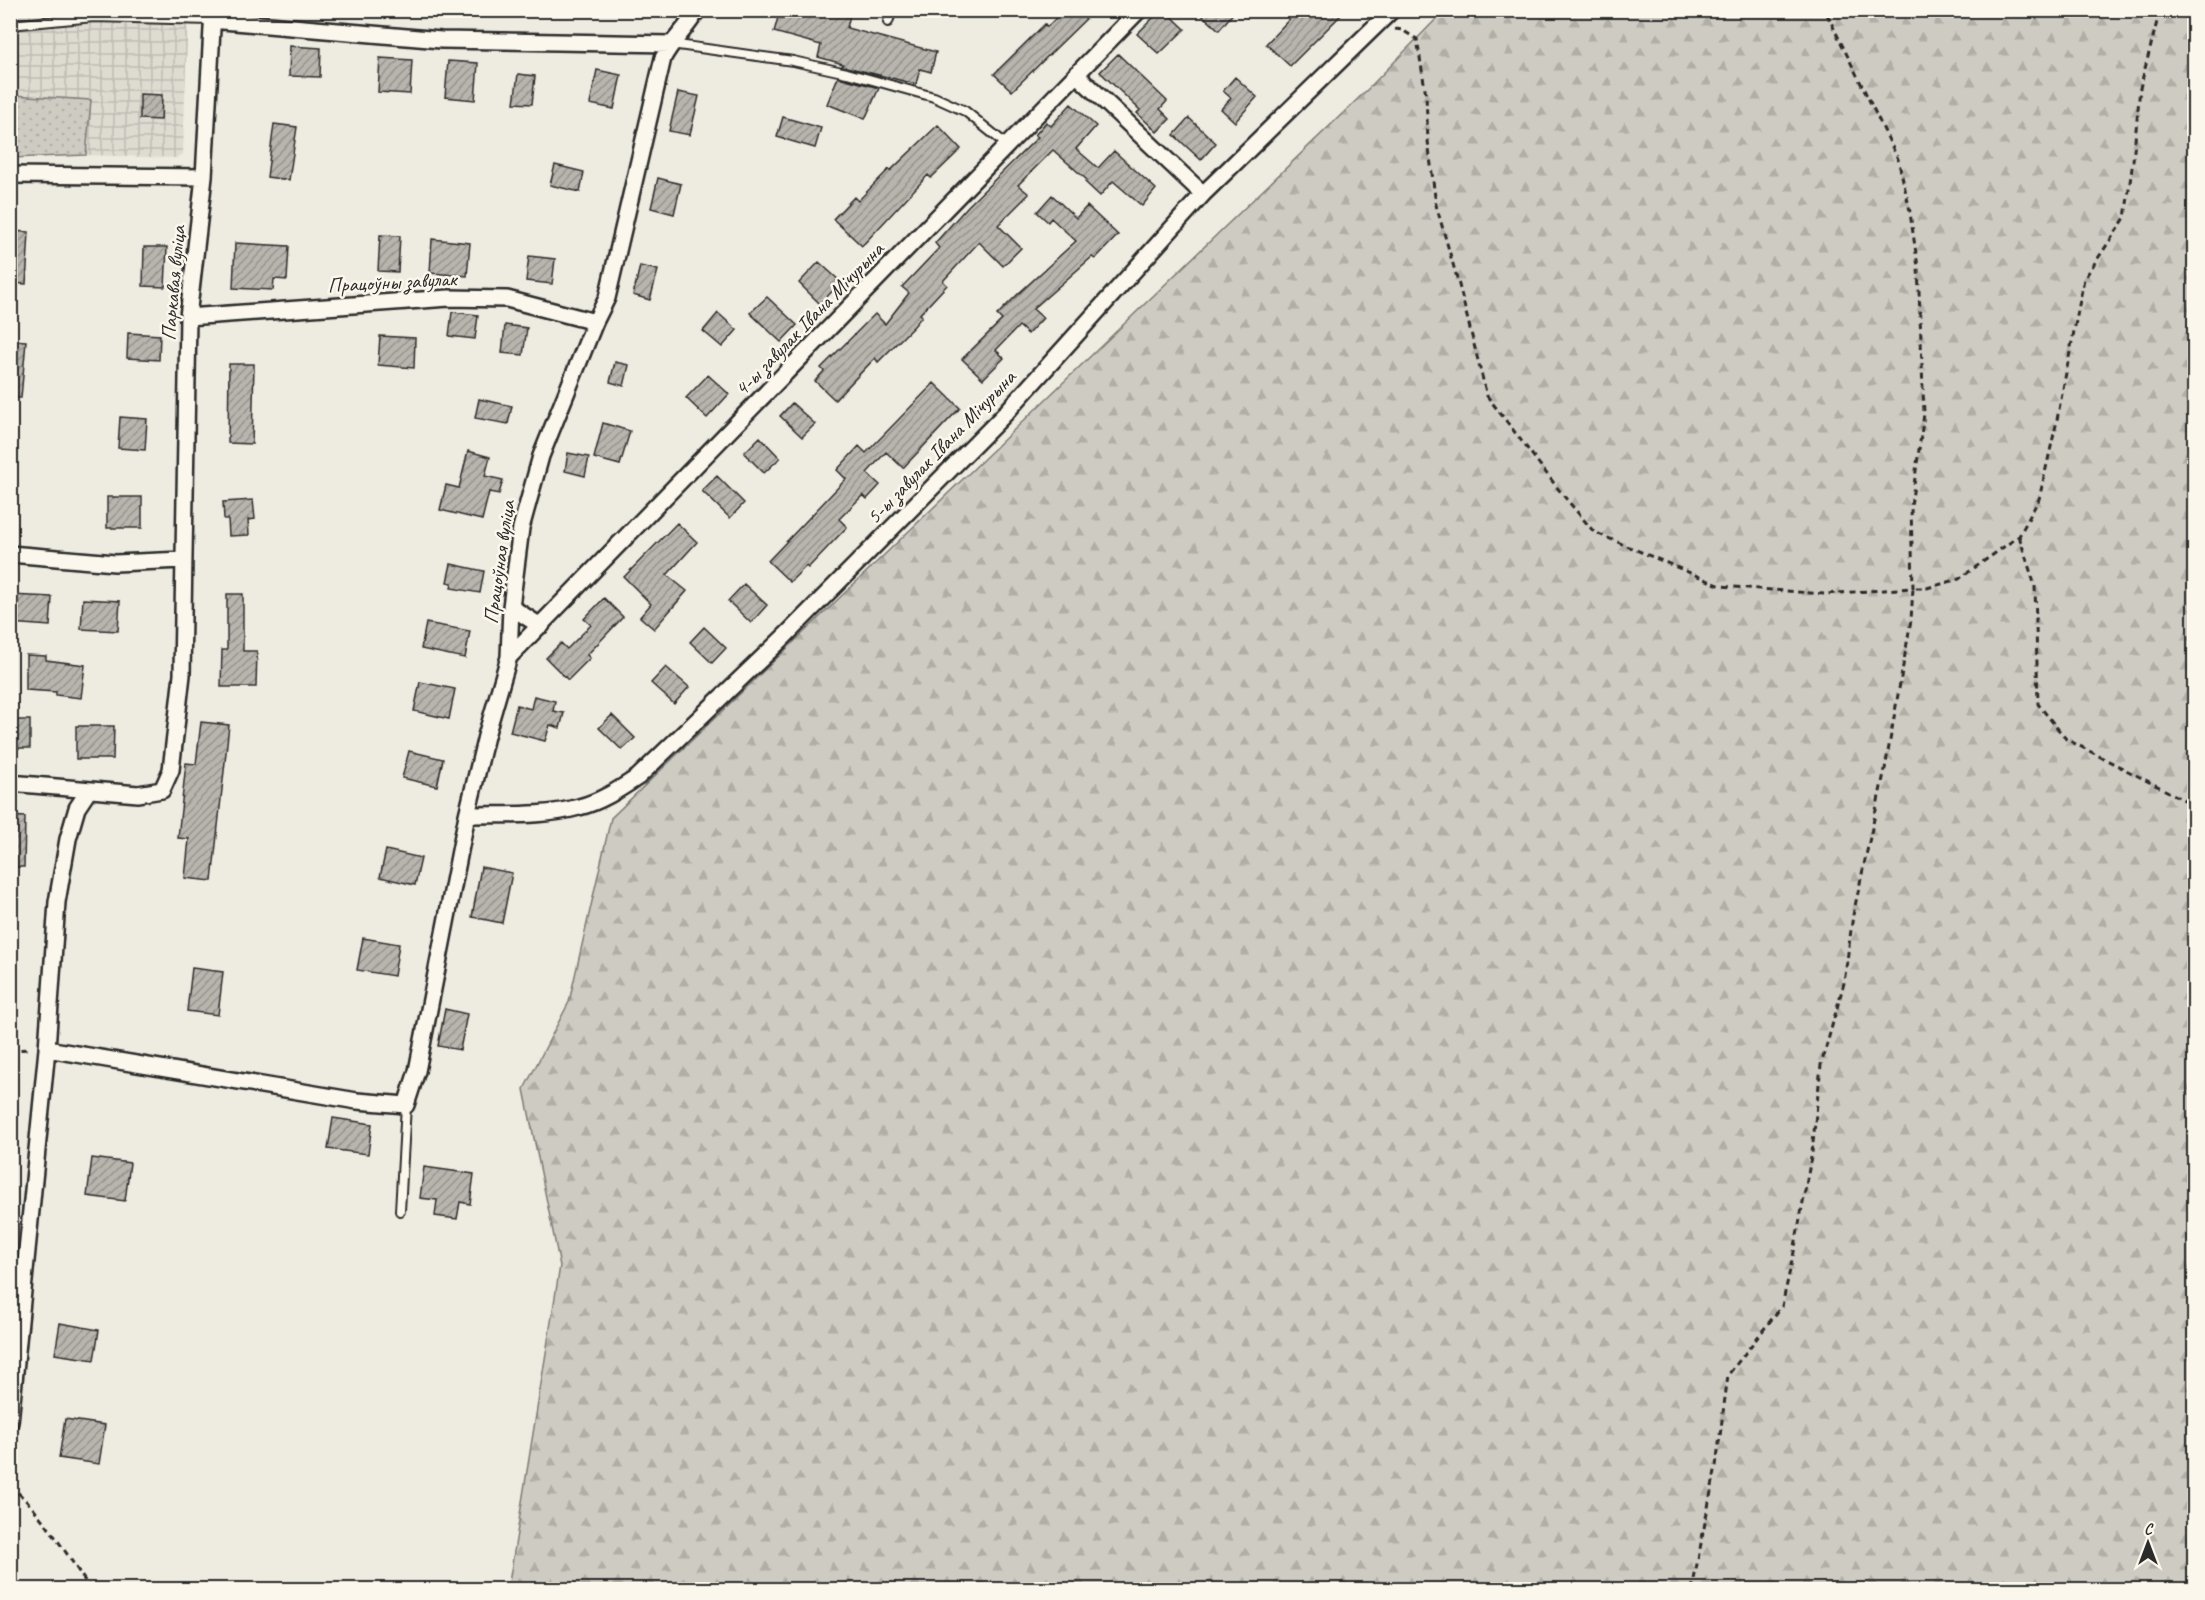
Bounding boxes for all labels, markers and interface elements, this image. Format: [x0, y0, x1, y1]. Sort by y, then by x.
street label: Паркавая вуліца [155, 223, 191, 341]
street label: 4-ы завулак Івана Мічурына [729, 235, 891, 402]
street label: Працоўны завулак [327, 266, 459, 299]
street label: 5-ы завулак Івана Мічурына [861, 363, 1023, 530]
street label: Працоўная вуліца [477, 497, 521, 625]
north arrow [2118, 1513, 2178, 1573]
text: С [2144, 1519, 2154, 1539]

